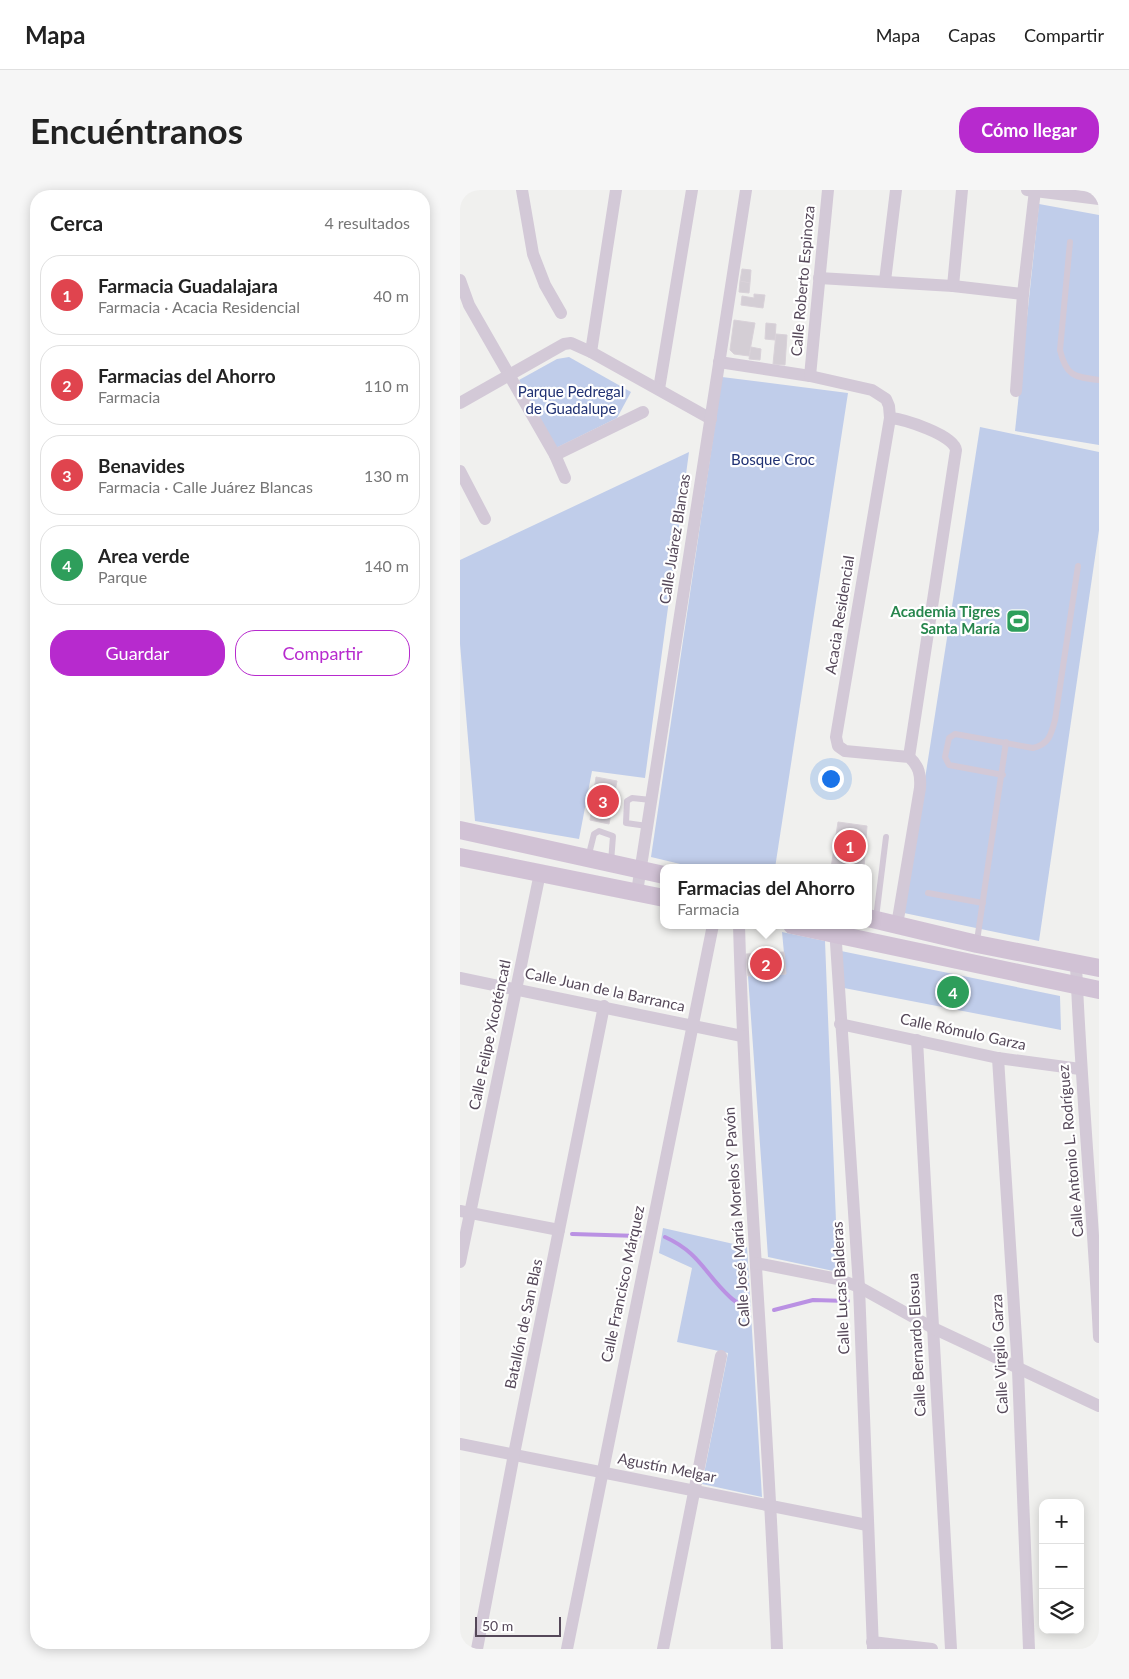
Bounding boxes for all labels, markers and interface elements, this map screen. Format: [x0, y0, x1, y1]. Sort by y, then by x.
text: Mapa [25, 20, 85, 49]
text: Mapa [876, 24, 920, 46]
text: Capas [948, 24, 996, 46]
text: Compartir [1024, 24, 1104, 46]
button: Cómo llegar [959, 107, 1099, 153]
text: Encuéntranos [30, 109, 243, 151]
street label: Calle Roberto Espinoza [786, 205, 818, 357]
text: Cerca [50, 210, 103, 235]
text: 4 resultados [324, 213, 410, 232]
text: Farmacia Guadalajara [98, 274, 278, 297]
text: 1 [62, 286, 72, 305]
text: 40 m [373, 286, 409, 305]
text: Farmacia · Acacia Residencial [98, 297, 300, 316]
text: Farmacias del Ahorro [98, 364, 276, 387]
text: 2 [62, 376, 72, 395]
text: 110 m [364, 376, 409, 395]
park label: Parque Pedregal de Guadalupe [518, 382, 624, 417]
text: Farmacia [98, 387, 160, 406]
park label: Bosque Croc [731, 450, 815, 468]
text: Benavides [98, 454, 185, 477]
text: 3 [62, 466, 72, 485]
text: 130 m [364, 466, 409, 485]
street label: Calle Juárez Blancas [655, 472, 693, 605]
text: Farmacia · Calle Juárez Blancas [98, 477, 313, 496]
text: Area verde [98, 544, 190, 567]
street label: Acacia Residencial [821, 554, 857, 676]
text: 4 [62, 556, 72, 575]
text: 140 m [364, 556, 409, 575]
text: Parque [98, 567, 147, 586]
place label: Academia Tigres Santa María [890, 602, 1000, 637]
sports icon: Academia Tigres Santa María [1005, 608, 1031, 634]
button: Guardar [50, 630, 225, 676]
button: Compartir [235, 630, 410, 676]
your location [818, 766, 844, 792]
pin: 3 [587, 782, 619, 820]
pin: 1 [834, 827, 866, 865]
popup [660, 864, 872, 929]
text: Farmacias del Ahorro [677, 876, 855, 899]
text: Farmacia [677, 899, 739, 918]
pin: 2 [750, 945, 782, 983]
street label: Calle Felipe Xicoténcatl [464, 958, 514, 1112]
street label: Calle Juan de la Barranca [523, 963, 687, 1015]
pin: 4 [937, 973, 969, 1011]
street label: Calle Rómulo Garza [899, 1009, 1028, 1053]
street label: Calle Antonio L. Rodríguez [1053, 1064, 1087, 1238]
street label: Calle José María Morelos Y Pavón [719, 1107, 753, 1328]
street label: Calle Francisco Márquez [597, 1204, 647, 1364]
street label: Calle Lucas Balderas [828, 1221, 852, 1355]
street label: Batallón de San Blas [500, 1257, 546, 1390]
street label: Calle Bernardo Elosua [903, 1273, 929, 1417]
street label: Calle Virgilo Garza [987, 1294, 1011, 1415]
street label: Agustín Melgar [616, 1449, 719, 1486]
map controls [1039, 1499, 1084, 1634]
button: + [1039, 1499, 1084, 1544]
button: − [1039, 1544, 1084, 1589]
button: layers [1039, 1589, 1084, 1634]
scale bar [475, 1614, 561, 1637]
text: 50 m [482, 1617, 513, 1634]

